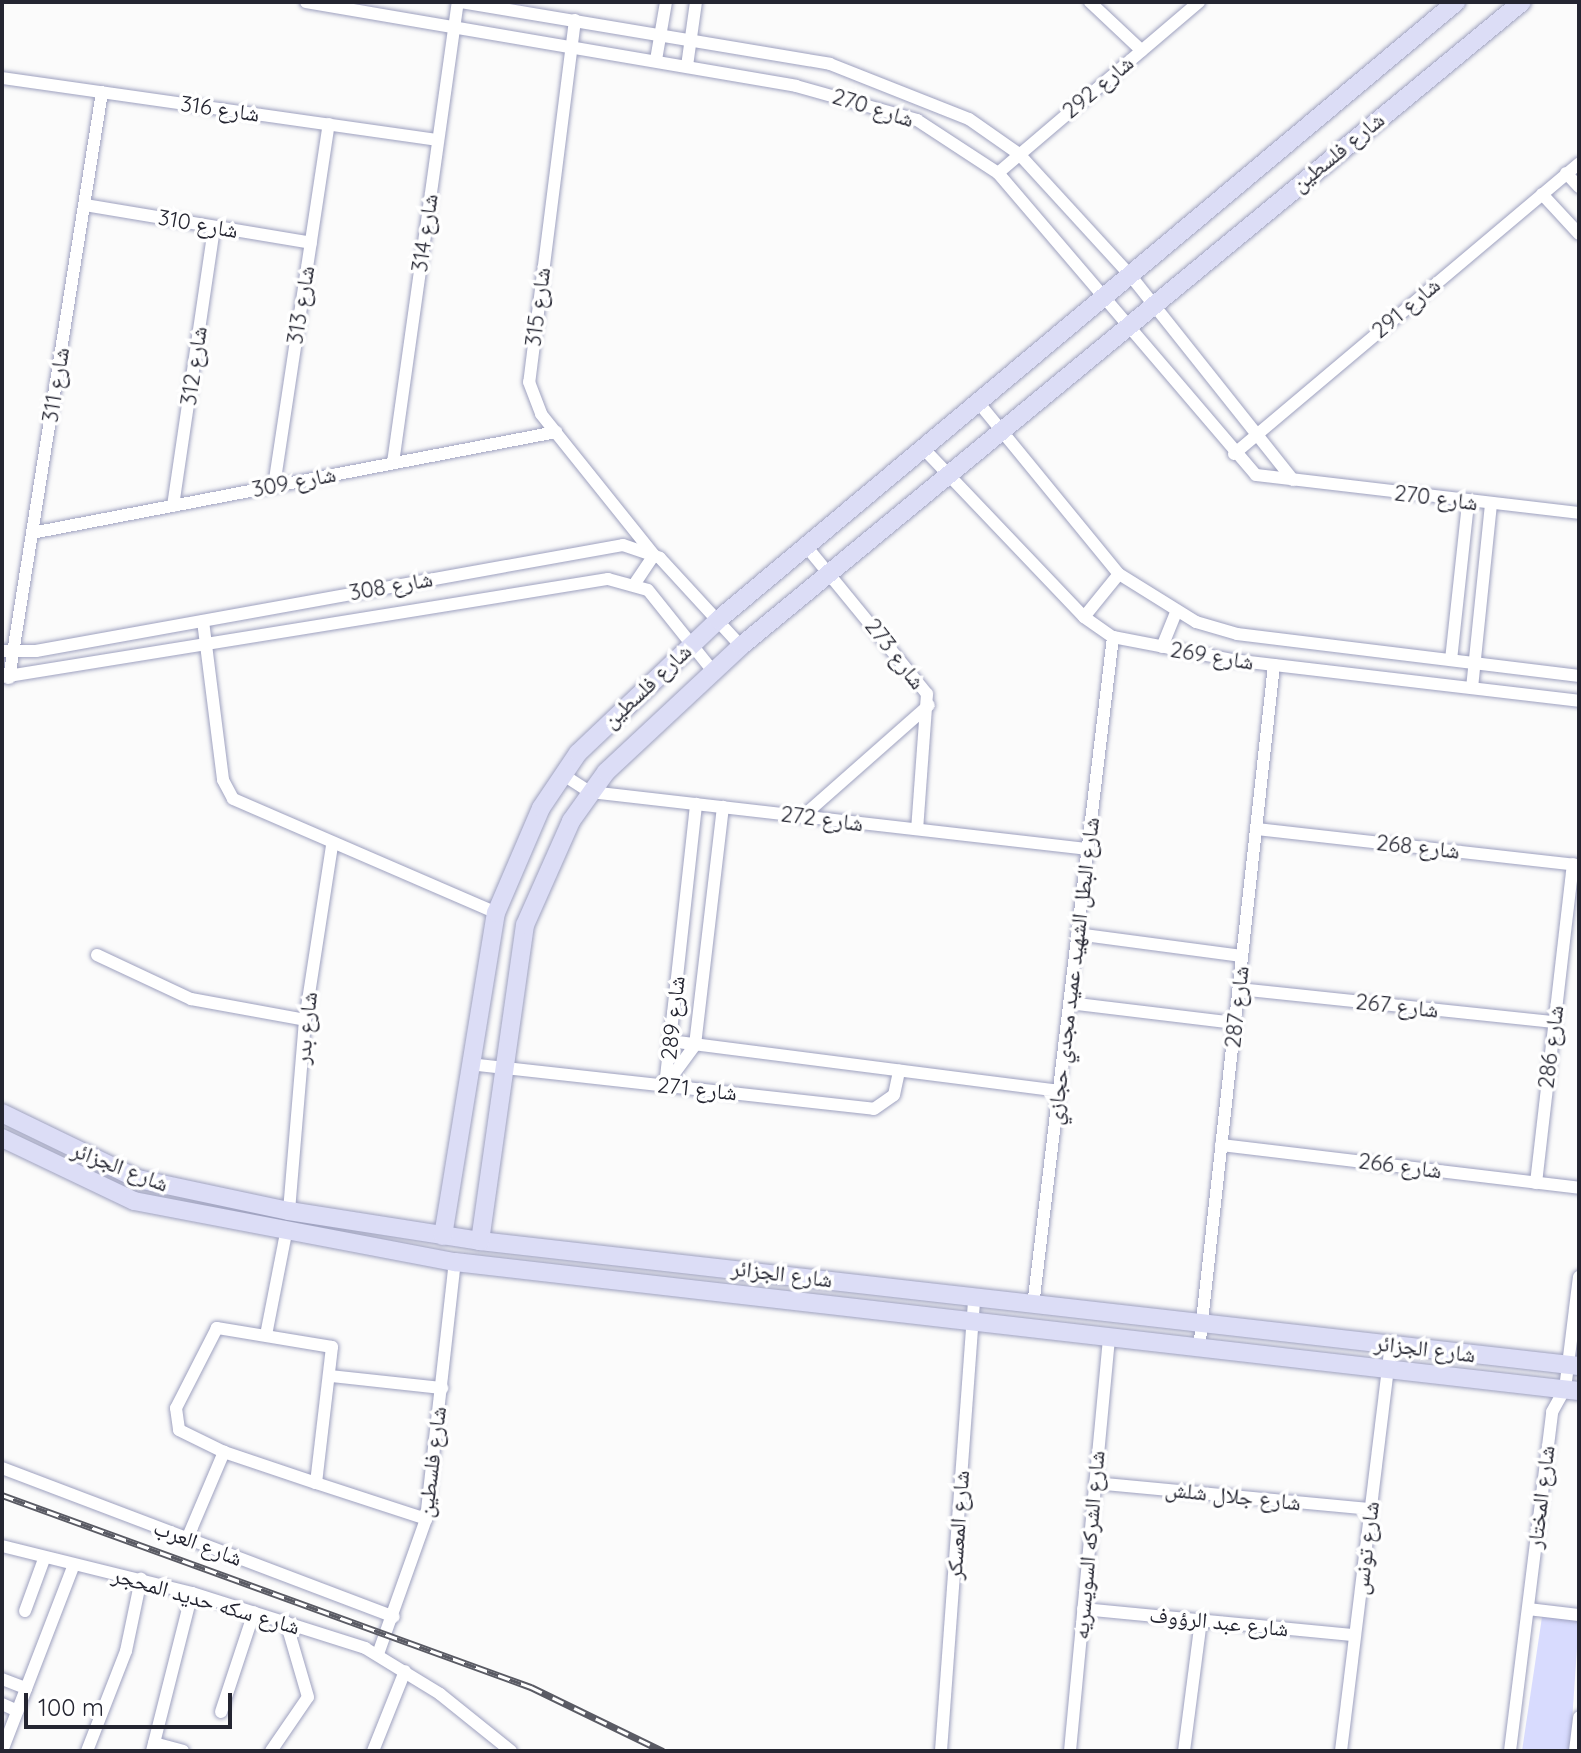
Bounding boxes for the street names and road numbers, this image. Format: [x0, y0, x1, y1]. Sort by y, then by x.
street label: شارع 292 [1057, 50, 1139, 124]
street label: شارع 270 [829, 83, 917, 133]
street label: شارع 316 [179, 90, 261, 128]
street label: شارع فلسطين [1286, 107, 1390, 197]
street label: شارع 314 [406, 192, 444, 274]
street label: شارع 310 [156, 204, 240, 244]
street label: شارع 313 [282, 264, 320, 346]
street label: شارع 315 [520, 266, 556, 348]
street label: شارع 291 [1367, 272, 1445, 344]
street label: شارع 312 [175, 325, 213, 407]
street label: شارع 311 [37, 346, 75, 424]
street label: شارع 309 [250, 461, 338, 503]
street label: شارع 270 [1393, 480, 1479, 516]
street label: شارع 308 [347, 566, 435, 606]
street label: شارع 273 [859, 613, 931, 695]
street label: شارع 269 [1168, 636, 1256, 676]
street label: شارع فلسطين [597, 638, 697, 734]
street label: شارع 272 [779, 801, 865, 837]
street label: شارع البطل الشهيد عميد مجدي حجازي [1041, 816, 1105, 1126]
street label: شارع 268 [1375, 829, 1461, 865]
street label: شارع 287 [1220, 965, 1254, 1049]
street label: شارع 289 [655, 975, 691, 1061]
street label: شارع 267 [1354, 989, 1440, 1023]
street label: شارع بدر [289, 990, 323, 1066]
street label: شارع 286 [1533, 1004, 1569, 1090]
street label: شارع 271 [656, 1072, 738, 1106]
street label: شارع الجزائر [68, 1136, 172, 1198]
street label: شارع 266 [1357, 1148, 1443, 1184]
street label: شارع الجزائر [730, 1255, 834, 1293]
street label: شارع الجزائر [1373, 1330, 1477, 1368]
street label: شارع فلسطين [412, 1405, 452, 1519]
street label: شارع المختار [1522, 1444, 1560, 1550]
street label: شارع الشركه السويسريه [1068, 1449, 1110, 1641]
street label: شارع المعسكر [941, 1469, 975, 1581]
street label: شارع جلال شلش [1164, 1476, 1302, 1516]
street label: شارع تونس [1347, 1500, 1385, 1596]
street label: شارع العرب [150, 1514, 246, 1572]
street label: شارع سكه حديد المحجر [109, 1562, 303, 1640]
street label: شارع عبد الرؤوف [1148, 1602, 1290, 1642]

